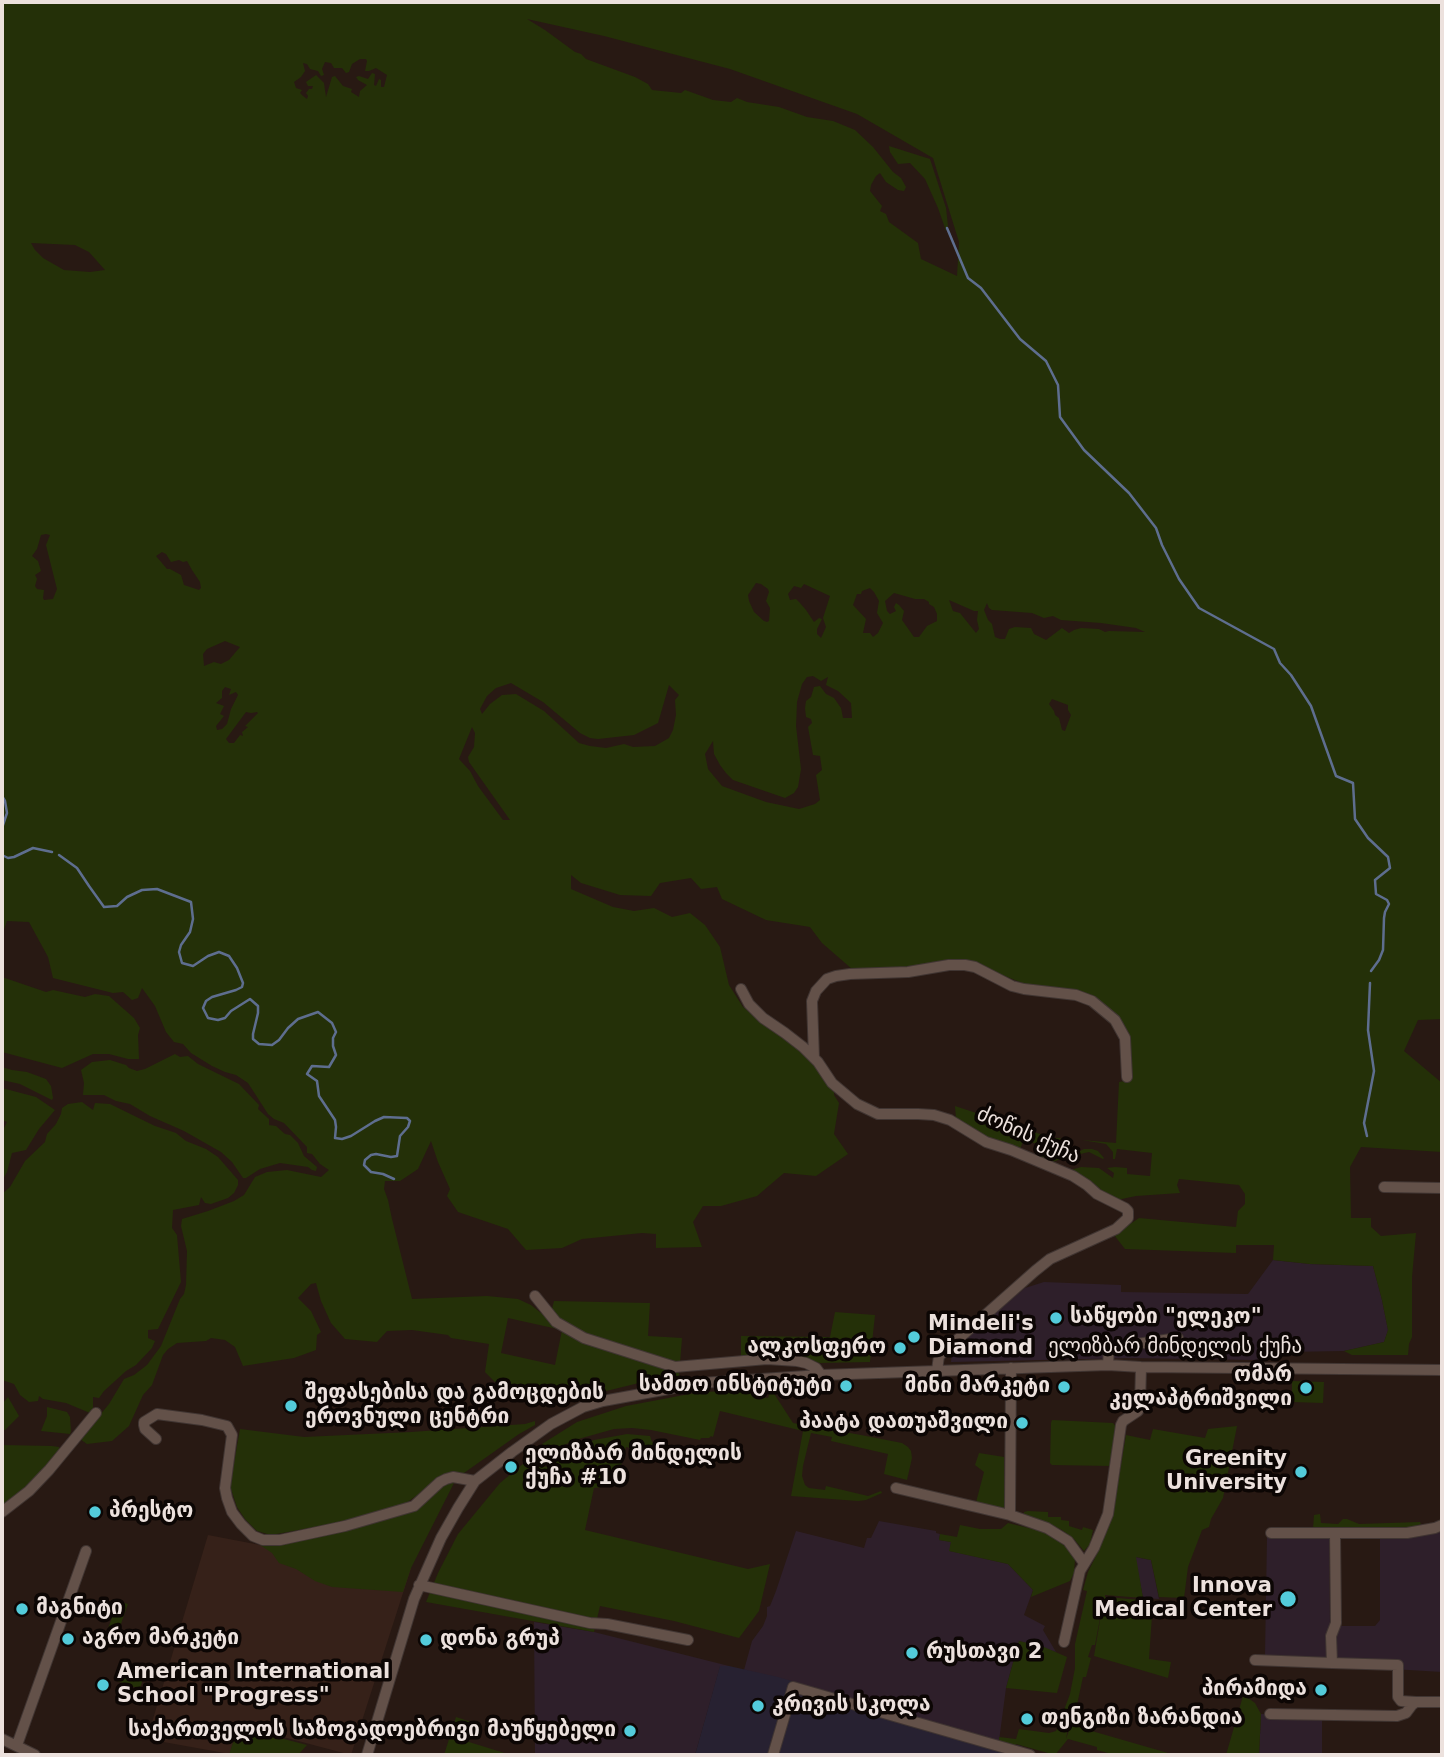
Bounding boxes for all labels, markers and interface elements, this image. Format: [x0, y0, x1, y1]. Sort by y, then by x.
street label: ძოწის ქუჩა [973, 1102, 1083, 1170]
place label: საწყობი "ელეკო" [1070, 1305, 1262, 1331]
marker: საწყობი "ელეკო" [1048, 1310, 1064, 1326]
place label: Mindeli's Diamond [928, 1312, 1034, 1362]
marker: Mindeli's Diamond [906, 1329, 922, 1345]
place label: ალკოსფერო [747, 1335, 886, 1361]
street label: ელიზბარ მინდელის ქუჩა [1048, 1335, 1302, 1361]
marker: ალკოსფერო [892, 1340, 908, 1356]
place label: ომარ კელაპტრიშვილი [1109, 1363, 1292, 1413]
place label: სამთო ინსტიტუტი [639, 1373, 832, 1399]
place label: მინი მარკეტი [904, 1374, 1050, 1400]
marker: სამთო ინსტიტუტი [838, 1378, 854, 1394]
marker: მინი მარკეტი [1056, 1379, 1072, 1395]
marker: ომარ კელაპტრიშვილი [1298, 1380, 1314, 1396]
place label: შეფასებისა და გამოცდების ეროვნული ცენტრი [305, 1381, 604, 1431]
marker: შეფასებისა და გამოცდების ეროვნული ცენტრი [283, 1398, 299, 1414]
place label: პაატა დათუაშვილი [799, 1410, 1008, 1436]
marker: პაატა დათუაშვილი [1014, 1415, 1030, 1431]
place label: ელიზბარ მინდელის ქუჩა #10 [525, 1442, 742, 1492]
place label: Greenity University [1166, 1447, 1287, 1497]
marker: ელიზბარ მინდელის ქუჩა #10 [503, 1459, 519, 1475]
marker: Greenity University [1293, 1464, 1309, 1480]
place label: პრესტო [109, 1499, 193, 1525]
marker: პრესტო [87, 1504, 103, 1520]
place label: Innova Medical Center [1094, 1574, 1272, 1624]
marker: Innova Medical Center [1278, 1589, 1298, 1609]
place label: მაგნიტი [36, 1596, 123, 1622]
marker: მაგნიტი [14, 1601, 30, 1617]
place label: აგრო მარკეტი [82, 1626, 239, 1652]
place label: დონა გრუპ [440, 1627, 560, 1653]
marker: აგრო მარკეტი [60, 1631, 76, 1647]
marker: დონა გრუპ [418, 1632, 434, 1648]
place label: რუსთავი 2 [926, 1640, 1042, 1666]
marker: რუსთავი 2 [904, 1645, 920, 1661]
place label: American International School "Progress" [117, 1660, 390, 1710]
marker: American International School "Progress" [95, 1677, 111, 1693]
place label: პირამიდა [1202, 1677, 1307, 1703]
marker: პირამიდა [1313, 1682, 1329, 1698]
place label: კრივის სკოლა [772, 1693, 931, 1719]
marker: კრივის სკოლა [750, 1698, 766, 1714]
place label: თენგიზი ზარანდია [1041, 1706, 1243, 1732]
marker: თენგიზი ზარანდია [1019, 1711, 1035, 1727]
place label: საქართველოს საზოგადოებრივი მაუწყებელი [128, 1718, 616, 1744]
marker: საქართველოს საზოგადოებრივი მაუწყებელი [622, 1723, 638, 1739]

